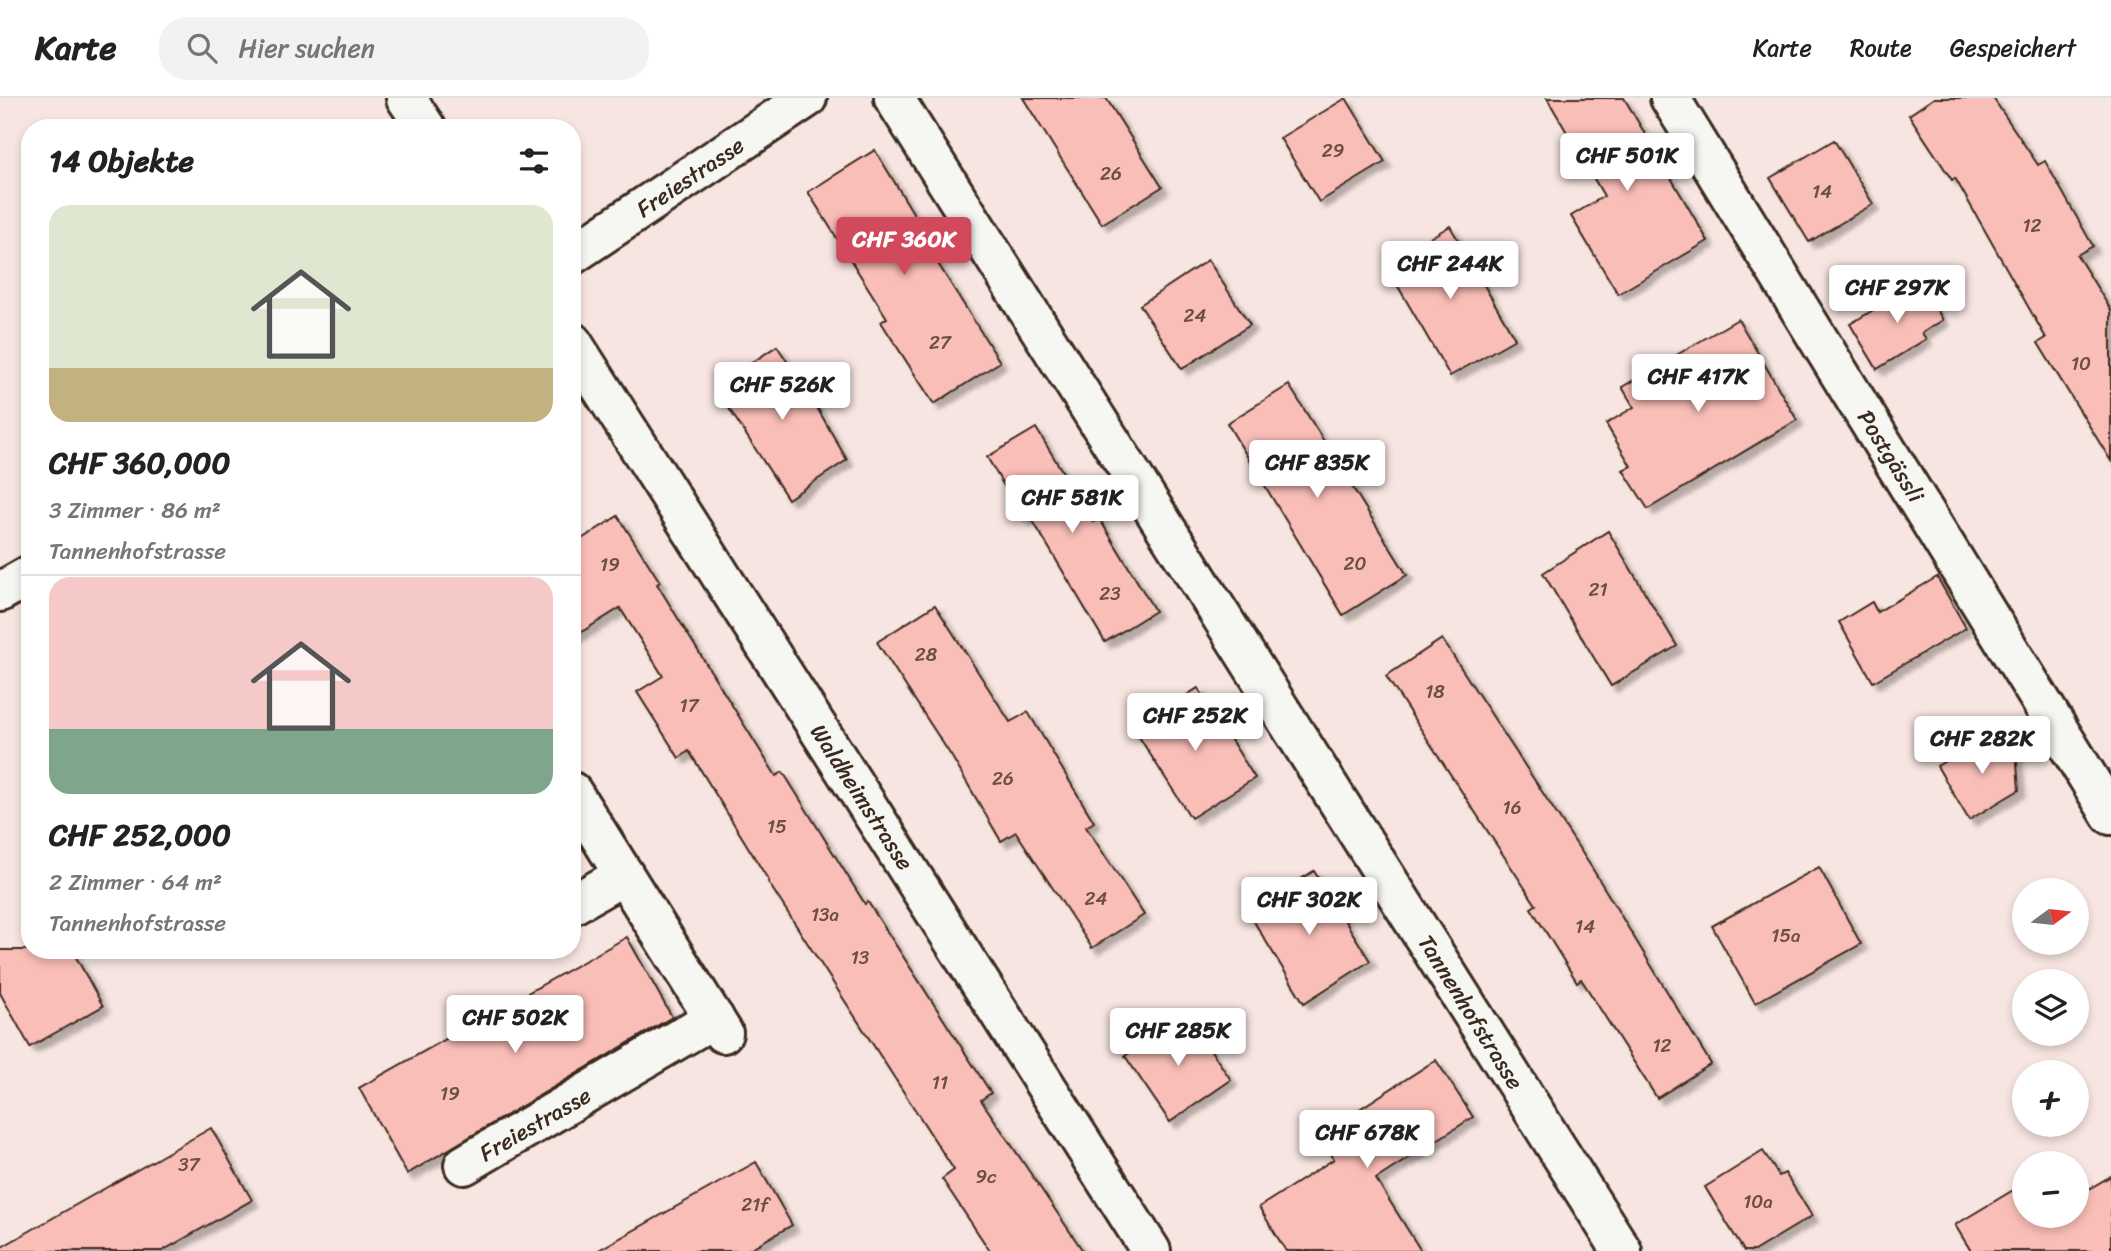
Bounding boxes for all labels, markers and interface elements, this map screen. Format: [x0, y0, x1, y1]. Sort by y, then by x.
search box [159, 17, 649, 80]
text: Karte [35, 19, 117, 77]
text: Hier suchen [239, 25, 375, 71]
text: Karte [1753, 27, 1812, 69]
text: Route [1850, 27, 1912, 69]
text: Gespeichert [1950, 27, 2076, 69]
icon: search [183, 29, 221, 67]
street label: Freiestrasse [627, 126, 753, 229]
text: 14 Objekte [49, 134, 194, 188]
house number: 29 [1322, 134, 1344, 167]
pin: CHF 501K [1555, 134, 1699, 193]
text: CHF 501K [1576, 135, 1678, 176]
icon: filters [515, 142, 553, 180]
house number: 26 [1100, 157, 1122, 190]
house number: 14 [1812, 175, 1832, 208]
house number: 12 [2022, 209, 2042, 242]
pin: CHF 360K [832, 218, 976, 277]
text: CHF 360K [852, 219, 956, 260]
pin: CHF 244K [1378, 242, 1522, 301]
text: CHF 244K [1397, 243, 1503, 284]
icon: home [238, 251, 364, 377]
pin: CHF 297K [1825, 266, 1969, 325]
text: CHF 297K [1845, 267, 1949, 308]
house number: 24 [1184, 299, 1207, 332]
house number: 27 [929, 326, 952, 359]
house number: 10 [2071, 347, 2091, 380]
pin: CHF 417K [1626, 354, 1770, 414]
text: CHF 417K [1648, 356, 1748, 397]
pin: CHF 526K [710, 362, 854, 422]
text: CHF 526K [730, 364, 834, 405]
street label: Postgässli [1846, 402, 1936, 512]
text: CHF 360,000 [49, 436, 231, 490]
pin: CHF 835K [1245, 440, 1389, 500]
text: CHF 835K [1265, 442, 1369, 483]
pin: CHF 581K [1000, 476, 1144, 535]
text: CHF 581K [1022, 477, 1122, 518]
text: 3 Zimmer · 86 m² [49, 490, 221, 531]
text: Tannenhofstrasse [49, 531, 226, 572]
house number: 20 [1344, 547, 1366, 580]
house number: 19 [600, 548, 620, 581]
house number: 21 [1588, 573, 1608, 606]
house number: 23 [1099, 577, 1121, 610]
icon: home [238, 623, 364, 749]
house number: 28 [915, 638, 938, 671]
house number: 18 [1425, 675, 1445, 708]
house number: 17 [679, 689, 700, 722]
pin: CHF 252K [1123, 694, 1267, 753]
text: CHF 252K [1143, 695, 1247, 736]
street label: Waldheimstrasse [799, 715, 925, 879]
pin: CHF 282K [1910, 716, 2054, 776]
text: CHF 282K [1930, 718, 2034, 759]
house number: 26 [992, 762, 1014, 795]
house number: 16 [1503, 791, 1521, 824]
text: CHF 252,000 [49, 808, 231, 862]
house number: 15 [767, 810, 787, 843]
text: 2 Zimmer · 64 m² [49, 862, 222, 903]
pin: CHF 302K [1237, 878, 1381, 937]
north arrow [2012, 878, 2090, 956]
map controls [2012, 878, 2089, 1228]
text: CHF 302K [1257, 879, 1361, 920]
house number: 24 [1085, 882, 1108, 915]
house number: 13a [811, 898, 840, 931]
text: Tannenhofstrasse [49, 903, 226, 944]
house number: 14 [1575, 910, 1595, 943]
house number: 15a [1771, 919, 1801, 952]
street label: Tannenhofstrasse [1406, 926, 1535, 1098]
house number: 13 [851, 941, 870, 974]
button: layers [2012, 969, 2089, 1046]
pin: CHF 502K [443, 996, 587, 1055]
text: CHF 502K [463, 997, 568, 1038]
pin: CHF 285K [1106, 1009, 1250, 1068]
text: CHF 285K [1126, 1010, 1230, 1051]
house number: 12 [1652, 1029, 1672, 1062]
button: + [2012, 1060, 2089, 1137]
house number: 11 [932, 1066, 948, 1099]
street label: Freiestrasse [471, 1076, 599, 1173]
house number: 19 [440, 1077, 460, 1110]
pin: CHF 678K [1295, 1110, 1439, 1170]
text: CHF 678K [1315, 1112, 1419, 1153]
house number: 37 [178, 1148, 201, 1181]
button: − [2012, 1151, 2089, 1228]
house number: 9c [975, 1160, 997, 1193]
house number: 10a [1743, 1185, 1773, 1218]
house number: 21f [741, 1188, 771, 1221]

